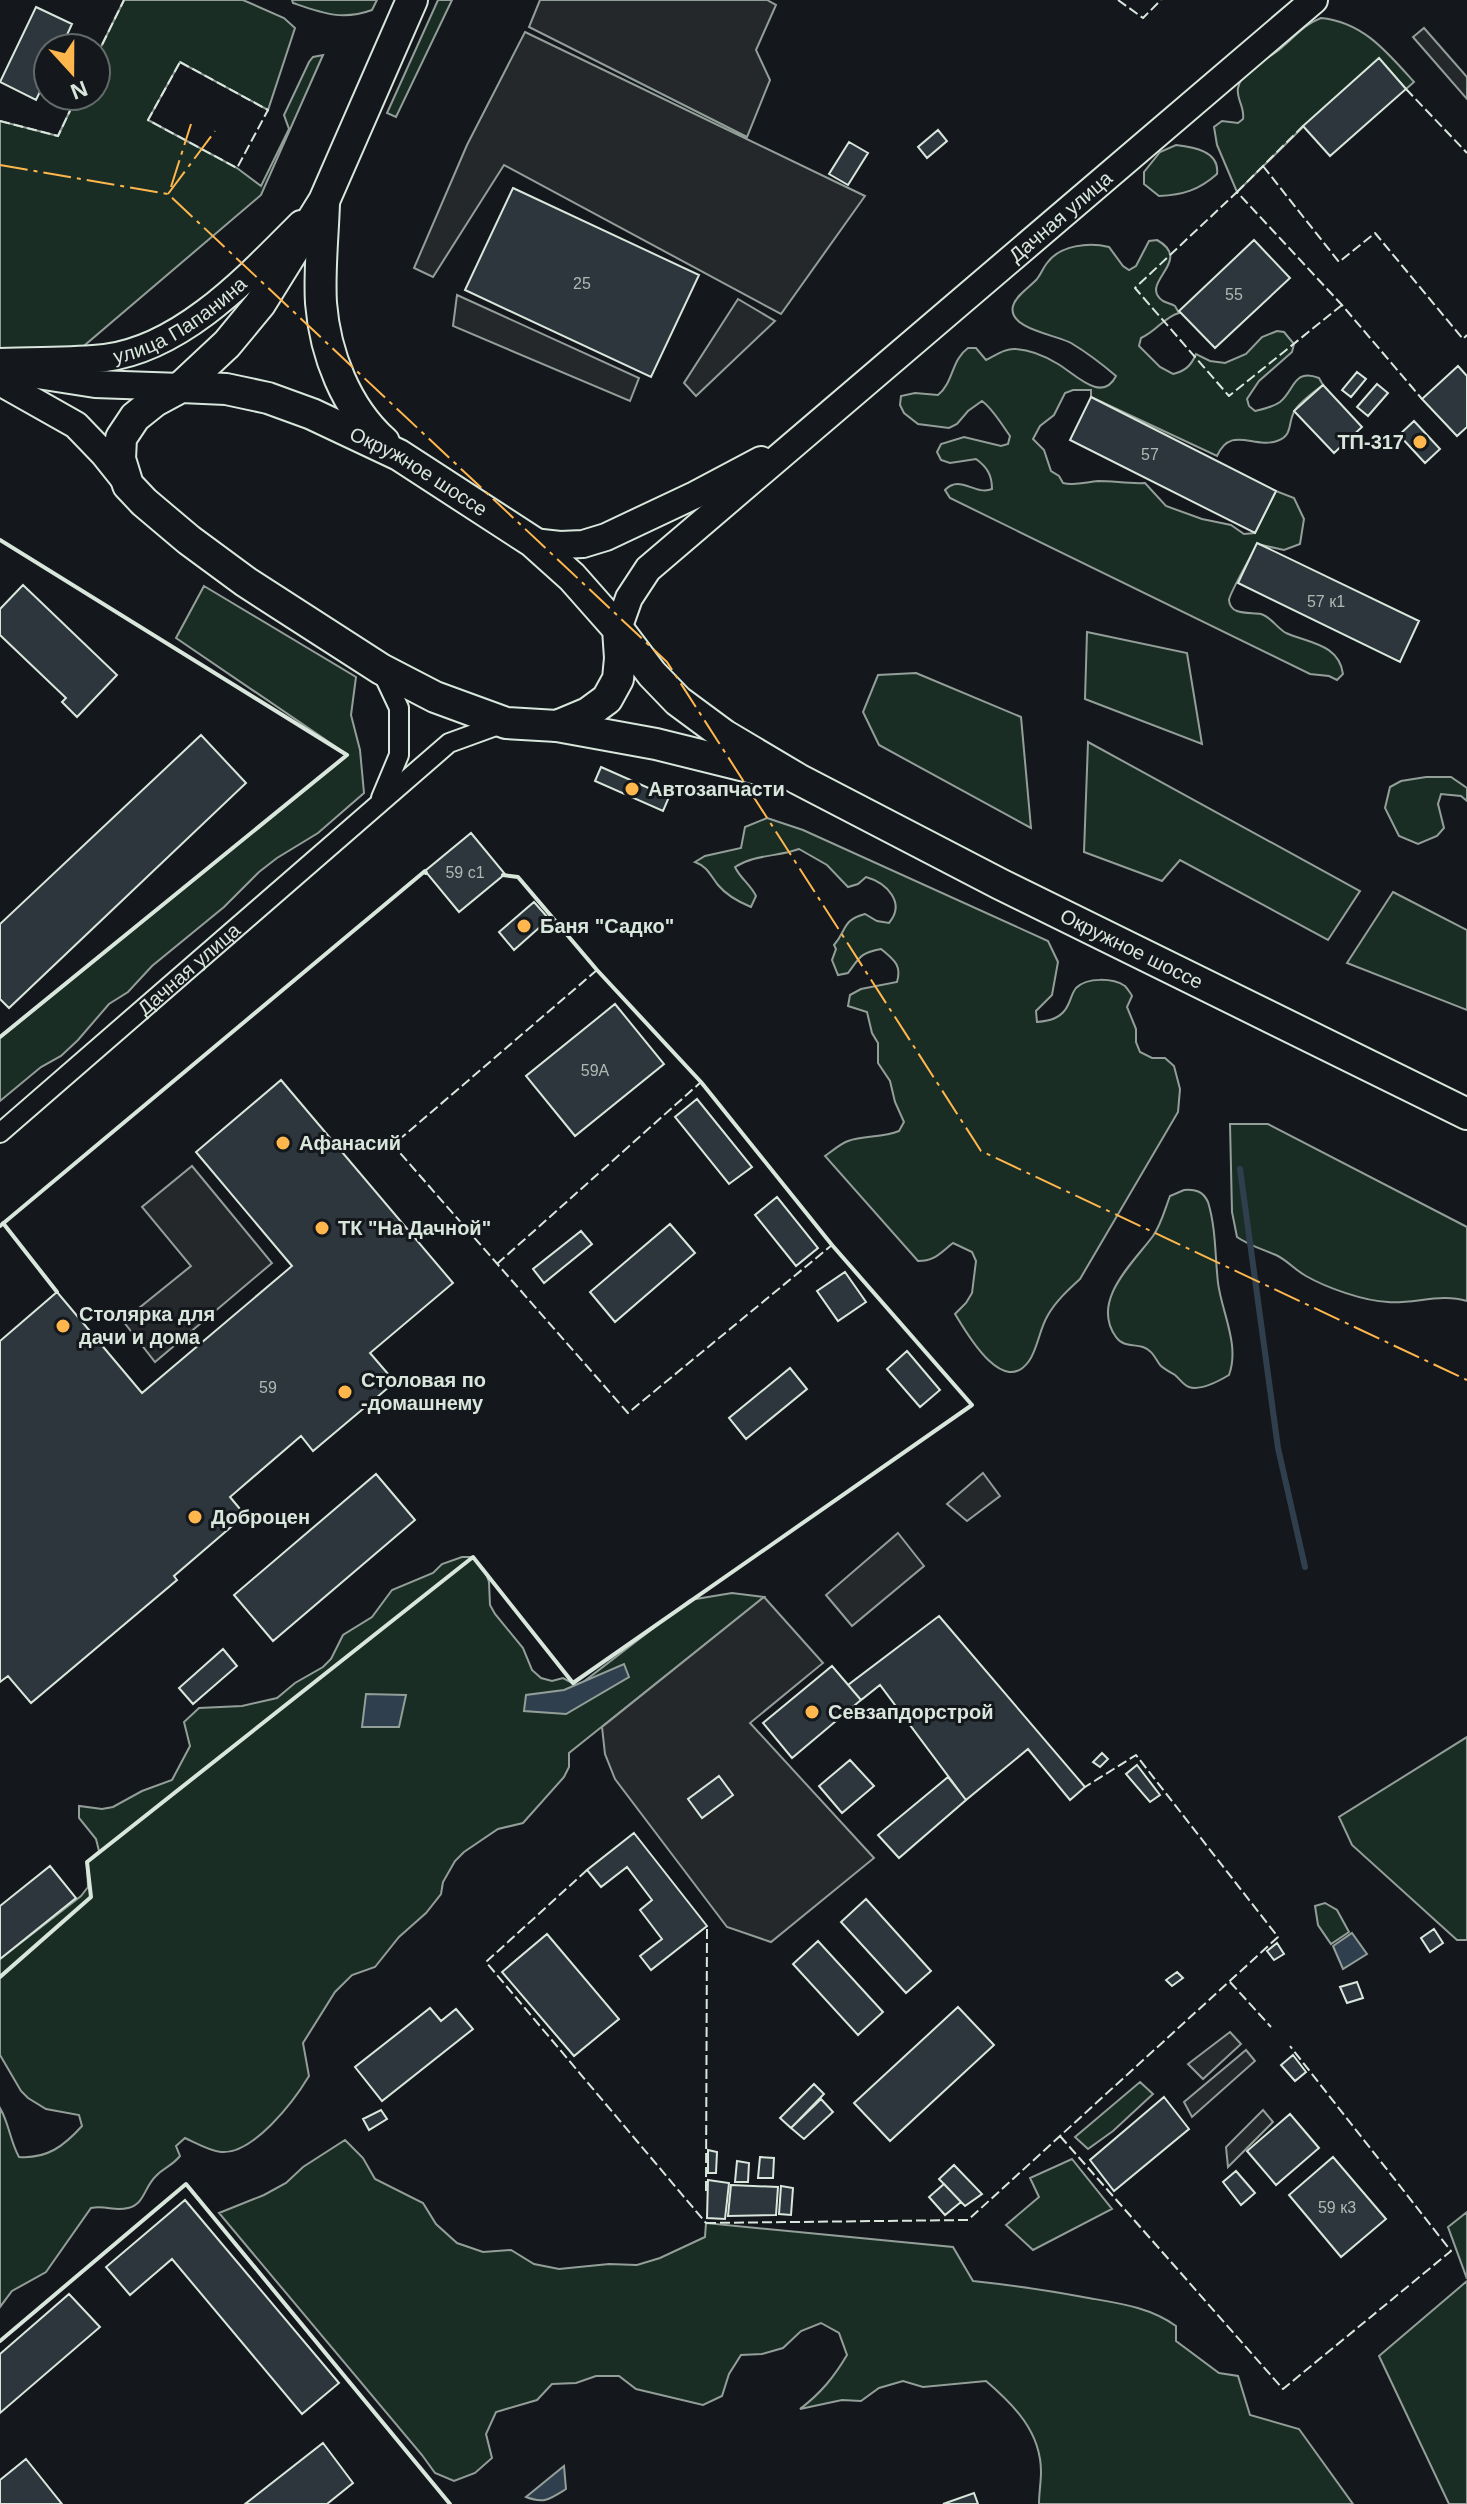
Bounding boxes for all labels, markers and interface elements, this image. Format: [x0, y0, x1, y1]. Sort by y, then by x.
north arrow [32, 32, 112, 112]
text: N [67, 76, 91, 105]
street label: Дачная улица [1005, 166, 1117, 267]
street label: улица Папанина [111, 272, 251, 367]
house number: 25 [573, 275, 591, 292]
house number: 55 [1225, 286, 1243, 303]
street label: Окружное шоссе [346, 422, 491, 520]
place label: ТП-317 [1337, 431, 1404, 453]
marker: ТП-317 [1411, 433, 1429, 451]
house number: 57 [1141, 446, 1159, 463]
house number: 57 к1 [1307, 593, 1345, 610]
place label: Автозапчасти [648, 778, 785, 800]
marker: Автозапчасти [623, 780, 641, 798]
house number: 59 с1 [445, 864, 485, 881]
street label: Окружное шоссе [1057, 904, 1206, 993]
place label: Баня "Садко" [540, 915, 674, 937]
marker: Баня "Садко" [515, 917, 533, 935]
street label: Дачная улица [133, 918, 245, 1019]
house number: 59А [581, 1062, 610, 1079]
place label: Афанасий [299, 1132, 401, 1154]
marker: Афанасий [274, 1134, 292, 1152]
place label: ТК "На Дачной" [338, 1217, 491, 1239]
marker: ТК "На Дачной" [313, 1219, 331, 1237]
place label: Столярка для дачи и дома [79, 1303, 215, 1348]
marker: Столярка для дачи и дома [54, 1317, 72, 1335]
place label: Столовая по -домашнему [361, 1369, 486, 1414]
house number: 59 [259, 1379, 277, 1396]
marker: Столовая по -домашнему [336, 1383, 354, 1401]
place label: Доброцен [211, 1506, 310, 1528]
marker: Доброцен [186, 1508, 204, 1526]
place label: Севзапдорстрой [828, 1701, 994, 1723]
marker: Севзапдорстрой [803, 1703, 821, 1721]
house number: 59 к3 [1318, 2199, 1356, 2216]

